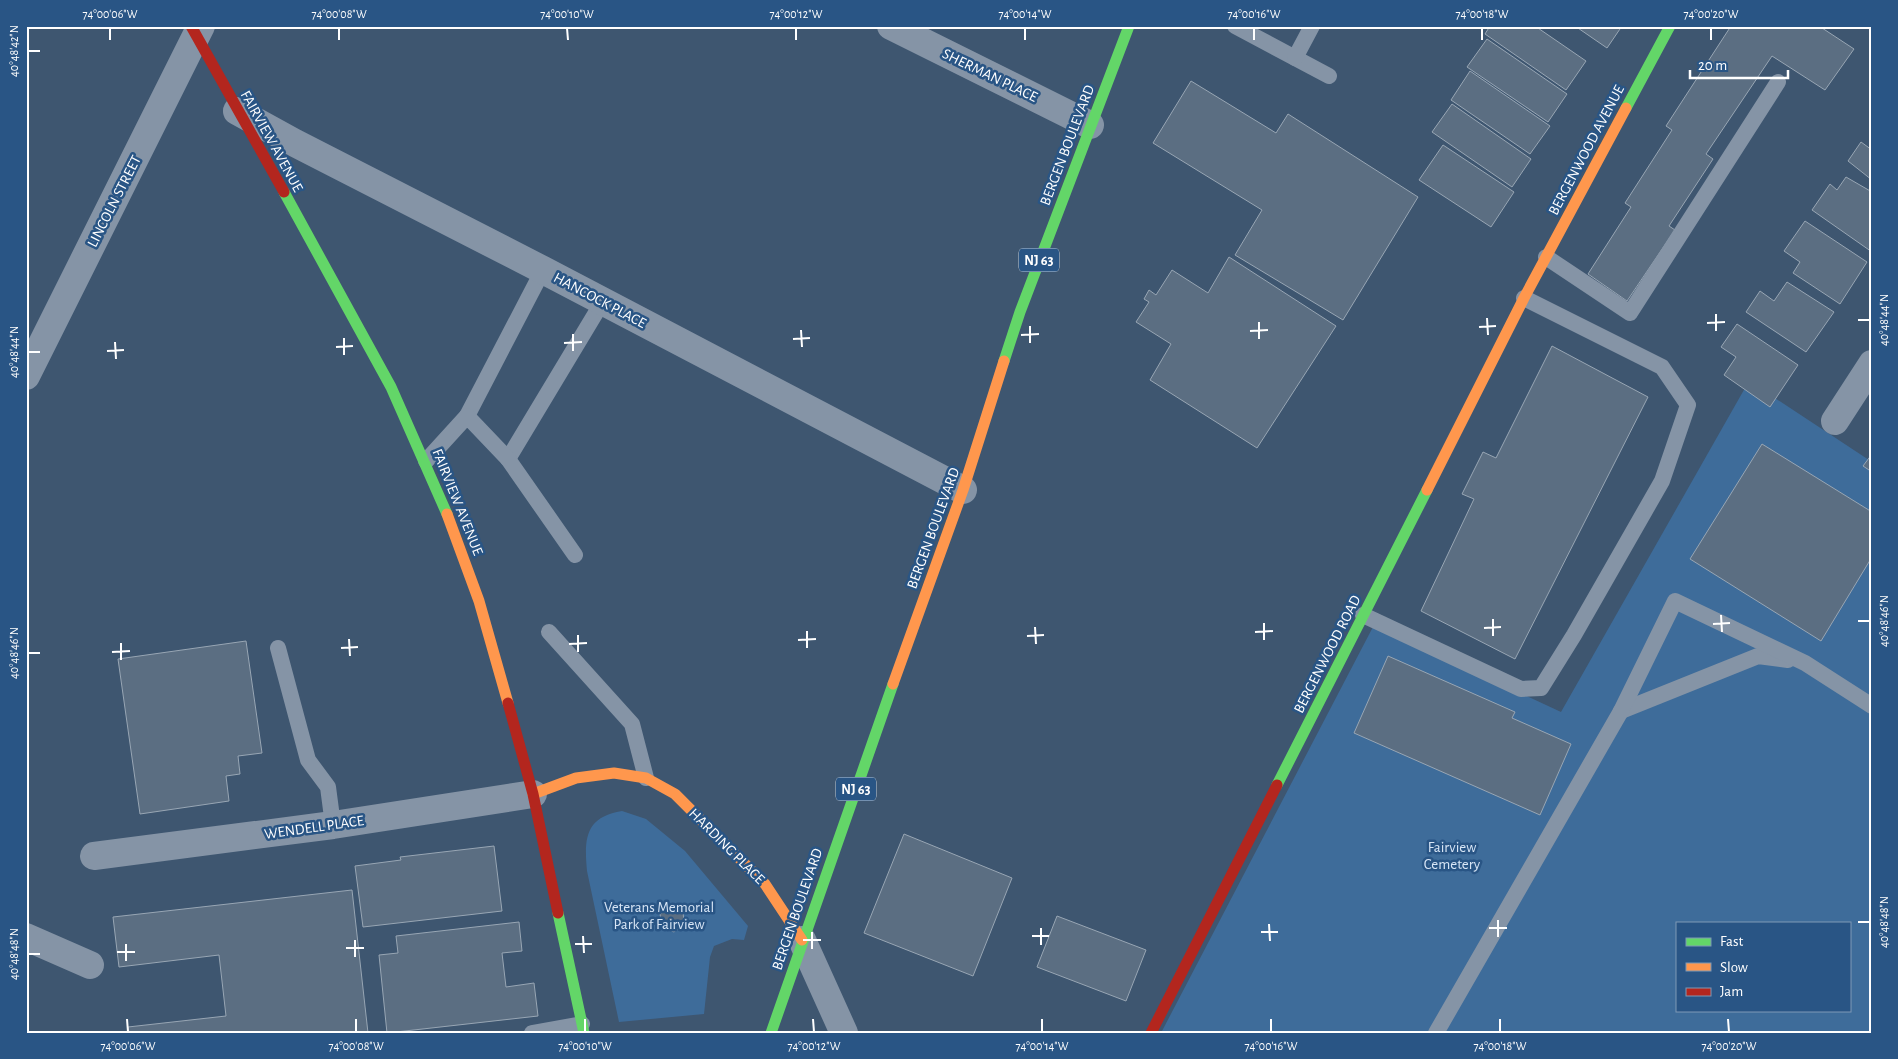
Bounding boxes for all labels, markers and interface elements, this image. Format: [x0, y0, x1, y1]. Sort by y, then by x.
text: 74°00'06"W [82, 8, 138, 20]
text: 74°00'08"W [311, 8, 367, 20]
text: 74°00'10"W [540, 8, 594, 20]
text: 74°00'12"W [770, 8, 823, 20]
text: 74°00'14"W [998, 8, 1052, 20]
text: 74°00'16"W [1228, 8, 1281, 20]
text: 74°00'18"W [1455, 8, 1509, 20]
text: 74°00'20"W [1684, 8, 1739, 20]
text: 40°48'42"N [8, 25, 20, 77]
street label: SHERMAN PLACE [940, 46, 1040, 105]
scale bar [1690, 48, 1788, 80]
text: 20 m [1698, 58, 1727, 73]
street label: BERGEN BOULEVARD [1038, 83, 1097, 207]
street label: BERGENWOOD AVENUE [1546, 83, 1627, 218]
street label: FAIRVIEW AVENUE [238, 88, 306, 194]
street label: LINCOLN STREET [85, 152, 144, 250]
road number: NJ 63 [1019, 248, 1059, 272]
street label: HANCOCK PLACE [551, 270, 648, 331]
text: 40°48'44"N [1878, 294, 1890, 346]
text: 40°48'44"N [8, 326, 20, 378]
street label: FAIRVIEW AVENUE [429, 447, 486, 558]
street label: BERGEN BOULEVARD [905, 465, 962, 591]
street label: BERGENWOOD ROAD [1291, 593, 1364, 716]
text: 40°48'46"N [1878, 595, 1890, 647]
text: 40°48'46"N [8, 627, 20, 679]
road number: NJ 63 [836, 778, 876, 801]
street label: HARDING PLACE [686, 806, 767, 887]
street label: WENDELL PLACE [263, 813, 365, 842]
park label: Fairview Cemetery [1424, 840, 1481, 872]
street label: BERGEN BOULEVARD [770, 846, 825, 972]
text: 40°48'48"N [1878, 896, 1890, 948]
park label: Veterans Memorial Park of Fairview [604, 900, 714, 932]
legend [1676, 922, 1850, 1012]
text: 40°48'48"N [8, 928, 20, 980]
text: Fast [1720, 934, 1744, 949]
text: Slow [1720, 960, 1748, 975]
text: Jam [1720, 984, 1743, 999]
text: 74°00'06"W [100, 1040, 156, 1052]
text: 74°00'08"W [328, 1040, 384, 1052]
text: 74°00'10"W [558, 1040, 612, 1052]
text: 74°00'12"W [788, 1040, 841, 1052]
text: 74°00'14"W [1015, 1040, 1069, 1052]
text: 74°00'16"W [1245, 1040, 1298, 1052]
text: 74°00'18"W [1473, 1040, 1527, 1052]
text: 74°00'20"W [1702, 1040, 1757, 1052]

